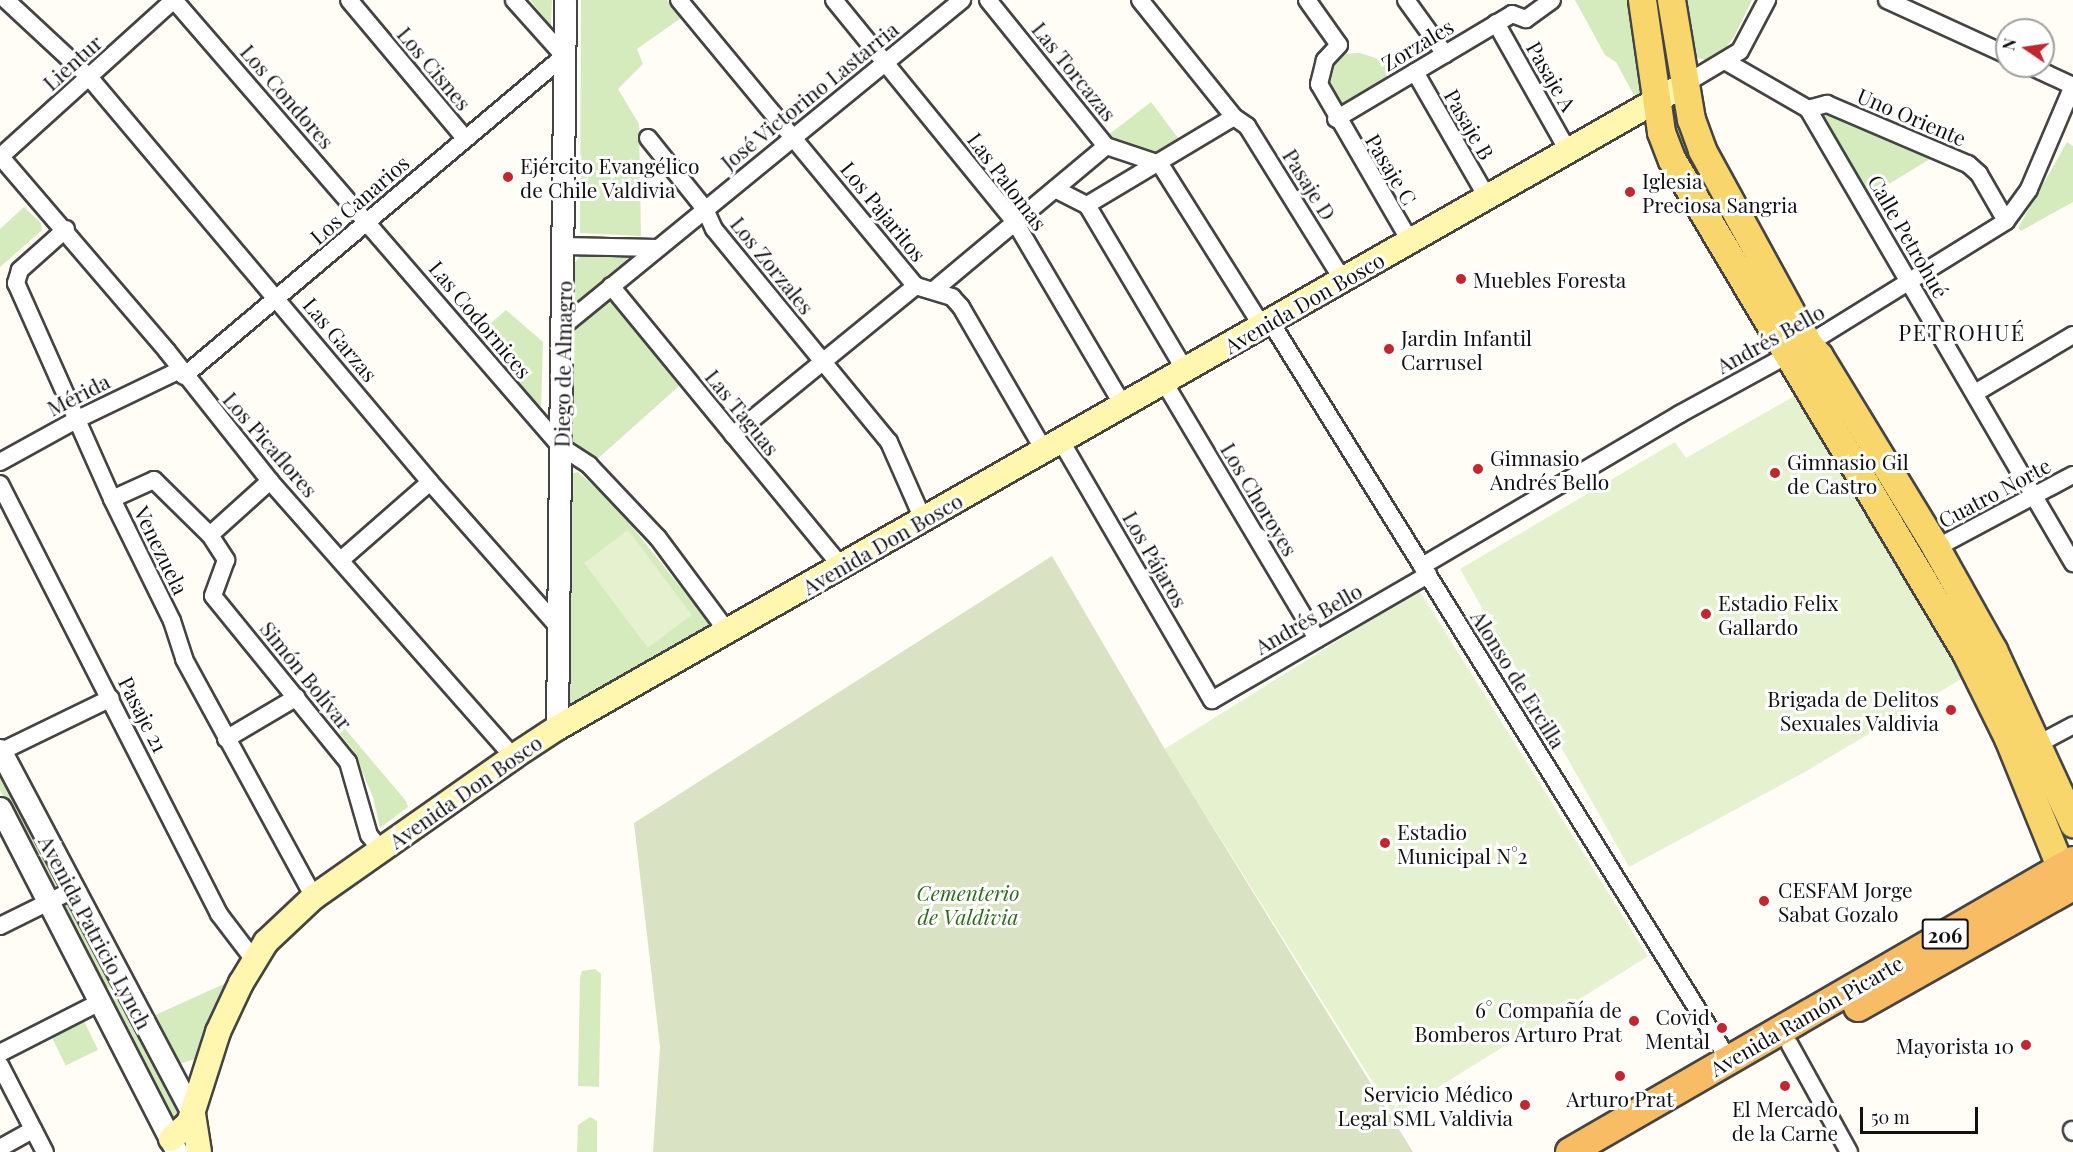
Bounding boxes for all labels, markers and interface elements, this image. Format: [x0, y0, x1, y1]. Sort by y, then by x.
street label: Zorzales [1376, 13, 1458, 75]
street label: José Victorino Lastarria [715, 16, 903, 174]
street label: Las Torcazas [1027, 16, 1123, 126]
north arrow [1995, 18, 2055, 78]
street label: Los Cisnes [393, 21, 477, 115]
street label: Lientur [37, 29, 107, 95]
street label: Pasaje A [1522, 36, 1582, 116]
text: N [1997, 36, 2020, 52]
street label: Los Condores [236, 39, 340, 153]
street label: Uno Oriente [1854, 82, 1970, 150]
street label: Pasaje B [1440, 84, 1500, 164]
street label: Las Palomas [963, 127, 1053, 235]
street label: Pasaje C [1361, 129, 1423, 209]
street label: Pasaje D [1278, 144, 1342, 224]
street label: Los Canarios [304, 149, 414, 249]
place label: Ejército Evangélico de Chile Valdivia [520, 152, 700, 202]
street label: Los Pajaritos [836, 156, 932, 266]
place label: Iglesia Preciosa Sangria [1642, 167, 1798, 217]
marker: Ejército Evangélico de Chile Valdivia [501, 170, 515, 184]
street label: Calle Petrohué [1864, 170, 1954, 302]
marker: Iglesia Preciosa Sangria [1623, 185, 1637, 199]
street label: Los Zorzales [726, 211, 820, 319]
street label: Avenida Don Bosco [1219, 246, 1389, 358]
street label: Las Codornices [425, 255, 537, 383]
place label: Muebles Foresta [1473, 266, 1626, 292]
marker: Muebles Foresta [1454, 272, 1468, 286]
street label: Diego de Almagro [548, 280, 576, 448]
street label: Las Garzas [299, 292, 383, 386]
street label: Andrés Bello [1712, 298, 1828, 378]
district label: PETROHUÉ [1898, 320, 2026, 346]
place label: Jardin Infantil Carrusel [1401, 324, 1532, 374]
marker: Jardin Infantil Carrusel [1382, 342, 1396, 356]
street label: Las Taguas [701, 364, 785, 460]
street label: Mérida [43, 368, 113, 420]
street label: Los Picaflores [219, 386, 323, 502]
street label: Los Choroyes [1216, 438, 1304, 560]
place label: Gimnasio Andrés Bello [1490, 444, 1609, 494]
place label: Gimnasio Gil de Castro [1787, 448, 1909, 498]
street label: Cuatro Norte [1934, 452, 2054, 532]
marker: Gimnasio Andrés Bello [1471, 462, 1485, 476]
marker: Gimnasio Gil de Castro [1768, 466, 1782, 480]
street label: Avenida Don Bosco [797, 487, 967, 599]
street label: Venezuela [130, 502, 194, 598]
street label: Los Pájaros [1118, 506, 1194, 612]
street label: Andrés Bello [1250, 577, 1366, 659]
place label: Estadio Felix Gallardo [1718, 589, 1838, 639]
street label: Alonso de Ercilla [1467, 605, 1571, 753]
marker: Estadio Felix Gallardo [1699, 607, 1713, 621]
street label: Simón Bolívar [256, 616, 358, 734]
street label: Pasaje 21 [114, 672, 174, 756]
place label: Brigada de Delitos Sexuales Valdivia [1767, 685, 1939, 735]
marker: Brigada de Delitos Sexuales Valdivia [1944, 703, 1958, 717]
street label: Avenida Don Bosco [384, 729, 546, 853]
place label: Estadio Municipal N°2 [1397, 818, 1528, 868]
street label: Avenida Patricio Lynch [34, 831, 158, 1033]
marker: Estadio Municipal N°2 [1378, 836, 1392, 850]
place label: CESFAM Jorge Sabat Gozalo [1778, 876, 1913, 926]
park label: Cementerio de Valdivia [917, 879, 1019, 929]
marker: CESFAM Jorge Sabat Gozalo [1755, 892, 1773, 910]
road number: 206 [1921, 917, 1969, 951]
street label: Avenida Ramón Picarte [1705, 949, 1907, 1081]
place label: 6° Compañía de Bomberos Arturo Prat [1414, 996, 1622, 1046]
place label: Covid Mental [1645, 1003, 1710, 1053]
marker: 6° Compañía de Bomberos Arturo Prat [1627, 1014, 1641, 1028]
marker: Covid Mental [1715, 1021, 1729, 1035]
place label: Mayorista 10 [1895, 1032, 2014, 1058]
marker: Mayorista 10 [2019, 1038, 2033, 1052]
marker: Arturo Prat [1613, 1069, 1627, 1083]
marker: El Mercado de la Carne [1778, 1079, 1792, 1093]
place label: Servicio Médico Legal SML Valdivia [1337, 1080, 1513, 1130]
place label: Arturo Prat [1566, 1085, 1674, 1111]
place label: El Mercado de la Carne [1731, 1095, 1839, 1145]
scale bar [1863, 1095, 1982, 1133]
marker: Servicio Médico Legal SML Valdivia [1518, 1098, 1532, 1112]
text: 50 m [1871, 1105, 1910, 1129]

